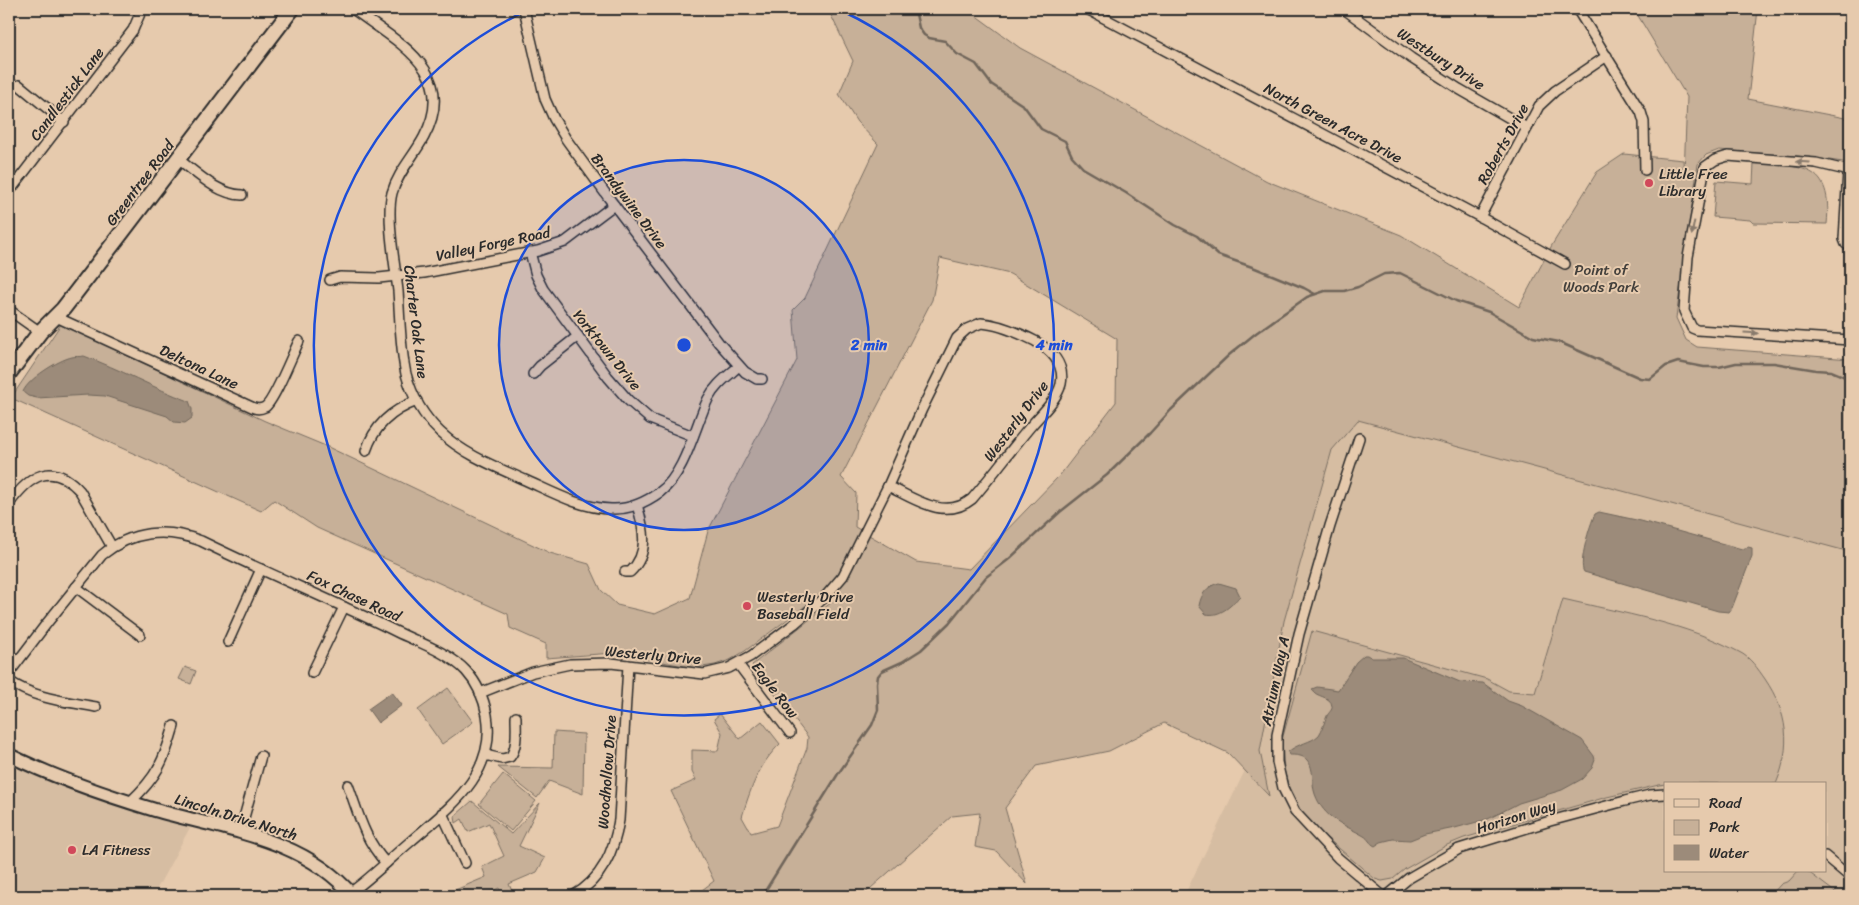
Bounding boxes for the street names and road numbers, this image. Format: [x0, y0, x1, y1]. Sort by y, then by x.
street label: Westbury Drive [1392, 21, 1490, 97]
street label: Candlestick Lane [23, 41, 111, 147]
street label: North Green Acre Drive [1259, 75, 1407, 171]
street label: Roberts Drive [1470, 98, 1536, 189]
street label: Greentree Road [99, 133, 182, 232]
street label: Brandywine Drive [584, 147, 674, 255]
street label: Valley Forge Road [433, 219, 554, 269]
street label: Charter Oak Lane [396, 264, 436, 381]
street label: Yorktown Drive [566, 304, 648, 397]
street label: Deltona Lane [155, 337, 243, 397]
street label: Westerly Drive [977, 374, 1056, 467]
street label: Fox Chase Road [303, 563, 406, 630]
street label: Atrium Way A [1253, 634, 1297, 729]
street label: Westerly Drive [604, 638, 702, 672]
street label: Eagle Row [745, 656, 806, 725]
street label: Woodhollow Drive [590, 714, 624, 830]
street label: Lincoln Drive North [171, 786, 301, 848]
street label: Horizon Way [1473, 793, 1559, 841]

